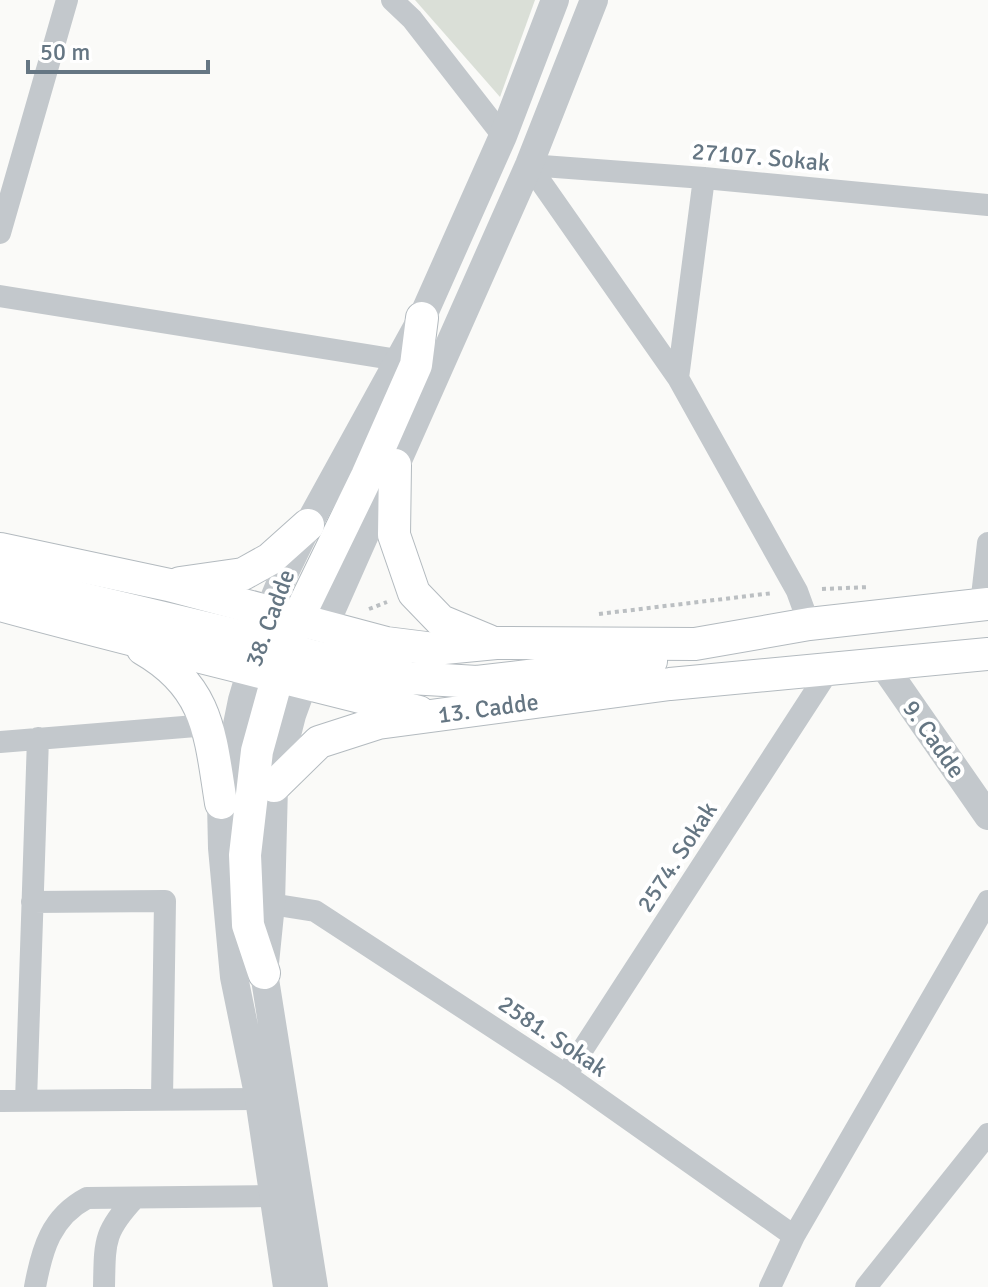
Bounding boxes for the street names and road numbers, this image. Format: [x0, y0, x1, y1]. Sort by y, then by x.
street label: 27107. Sokak [691, 136, 831, 178]
street label: 38. Cadde [239, 565, 301, 671]
street label: 13. Cadde [436, 687, 540, 730]
street label: 9. Cadde [896, 694, 972, 784]
street label: 2574. Sokak [630, 796, 724, 918]
street label: 2581. Sokak [493, 988, 613, 1084]

